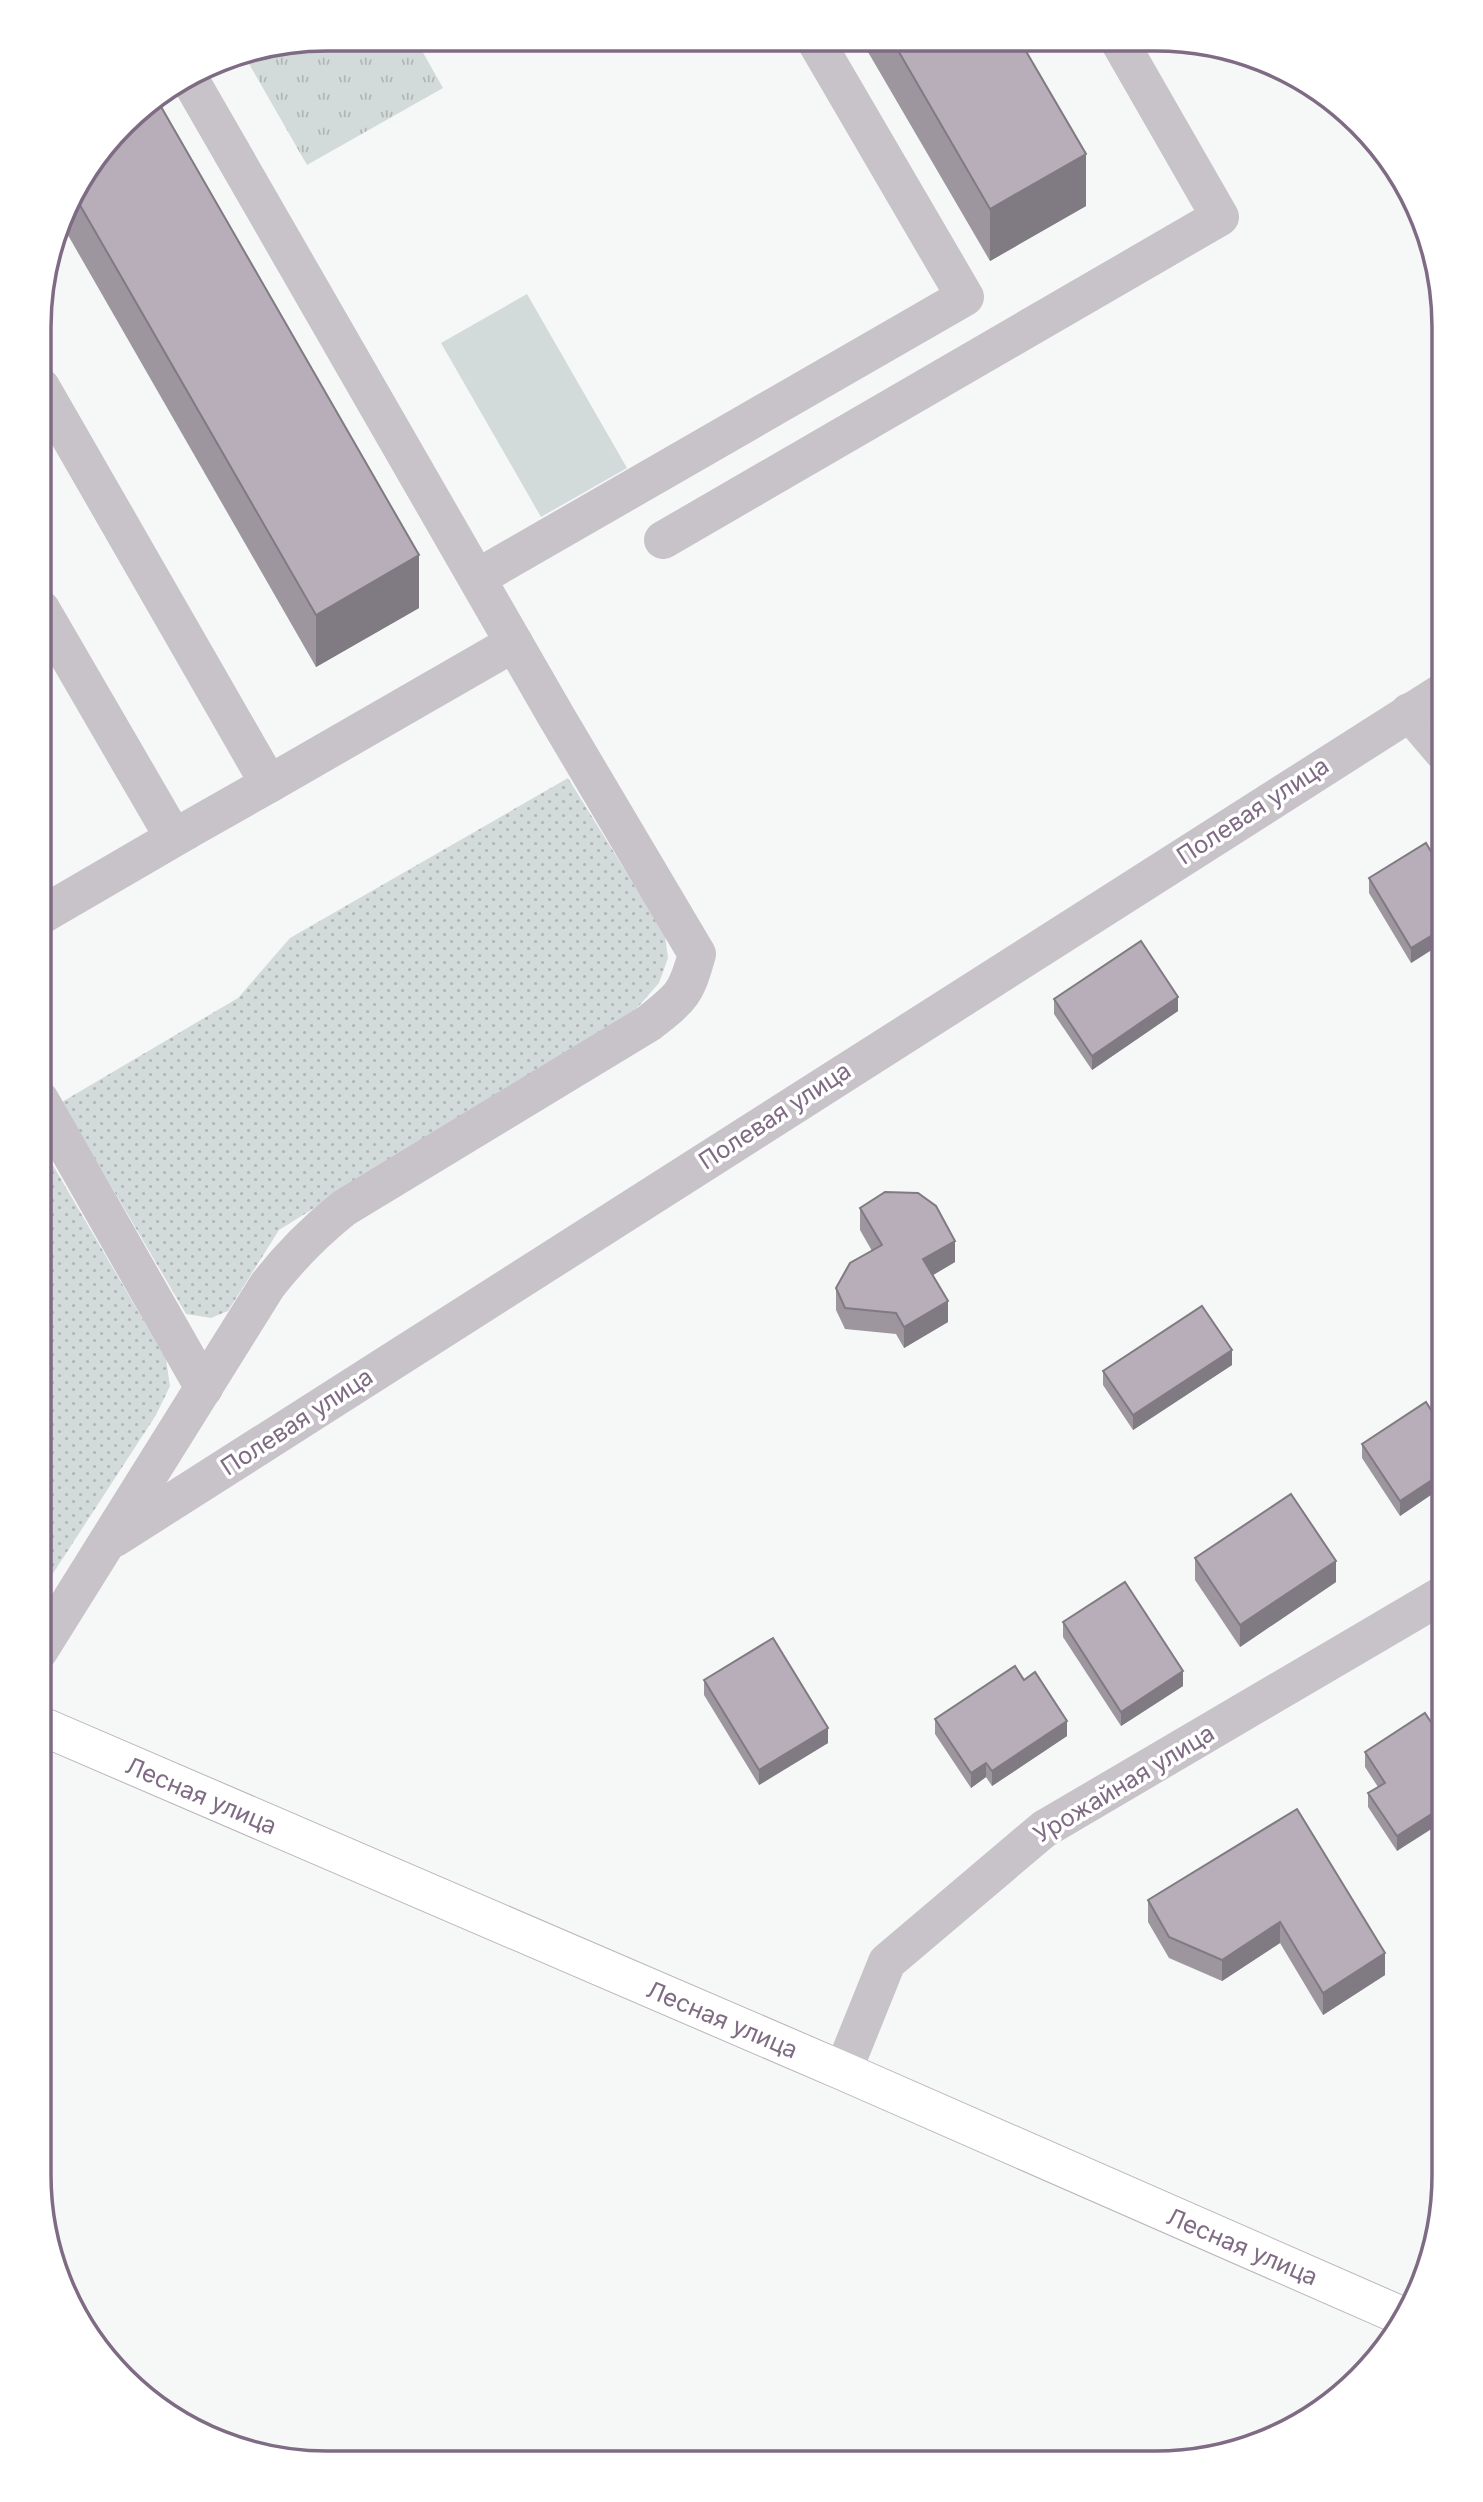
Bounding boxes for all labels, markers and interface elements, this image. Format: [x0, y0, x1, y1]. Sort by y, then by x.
street label: Полевая улица [1171, 751, 1334, 870]
street label: Полевая улица [693, 1056, 856, 1175]
street label: Полевая улица [215, 1362, 378, 1481]
street label: Урожайная улица [1028, 1718, 1219, 1849]
street label: Лесная улица [121, 1751, 281, 1840]
street label: Лесная улица [642, 1975, 802, 2064]
street label: Лесная улица [1162, 2202, 1322, 2291]

